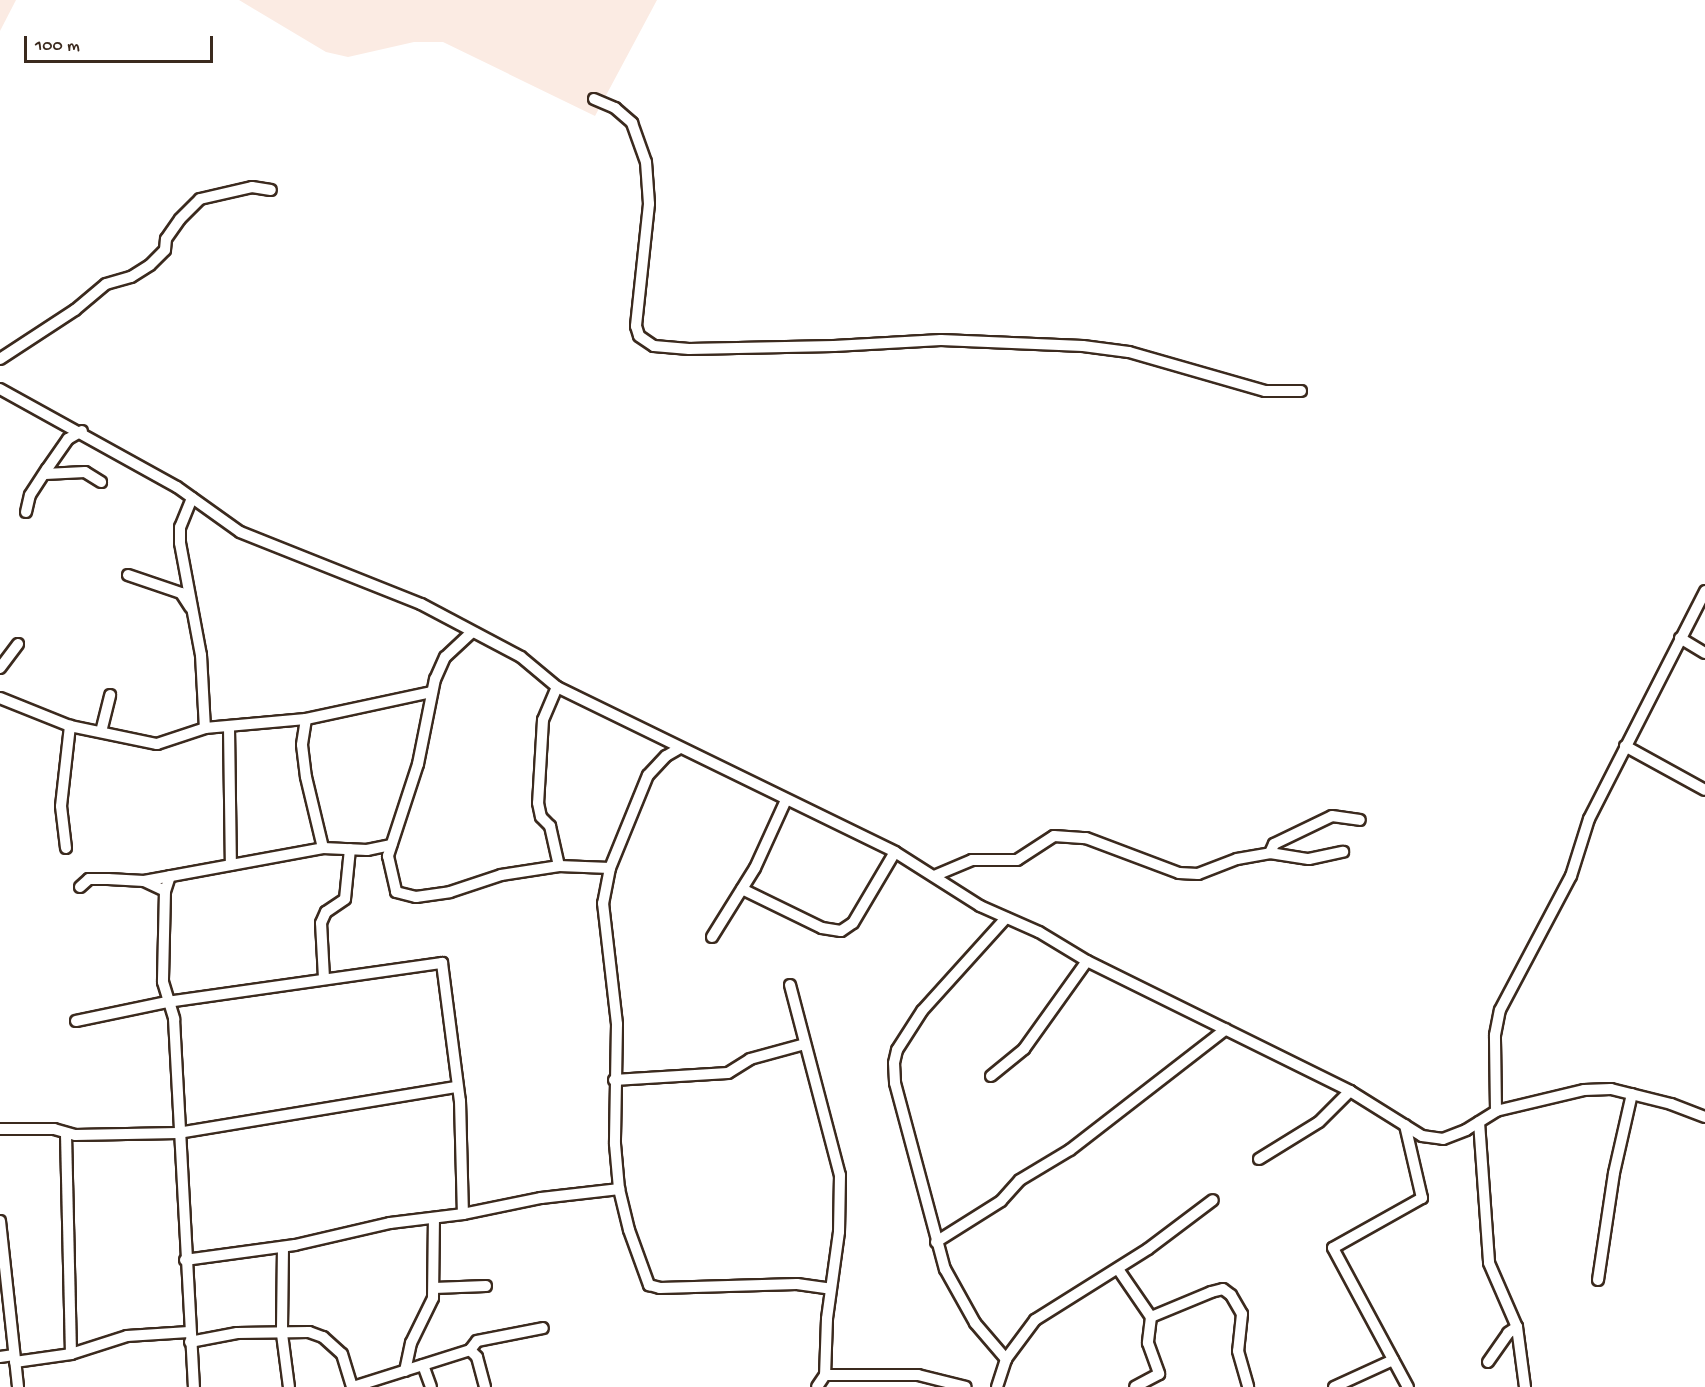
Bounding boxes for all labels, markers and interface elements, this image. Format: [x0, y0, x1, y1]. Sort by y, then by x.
scale bar [27, 24, 216, 62]
text: 100 m [35, 36, 80, 57]

